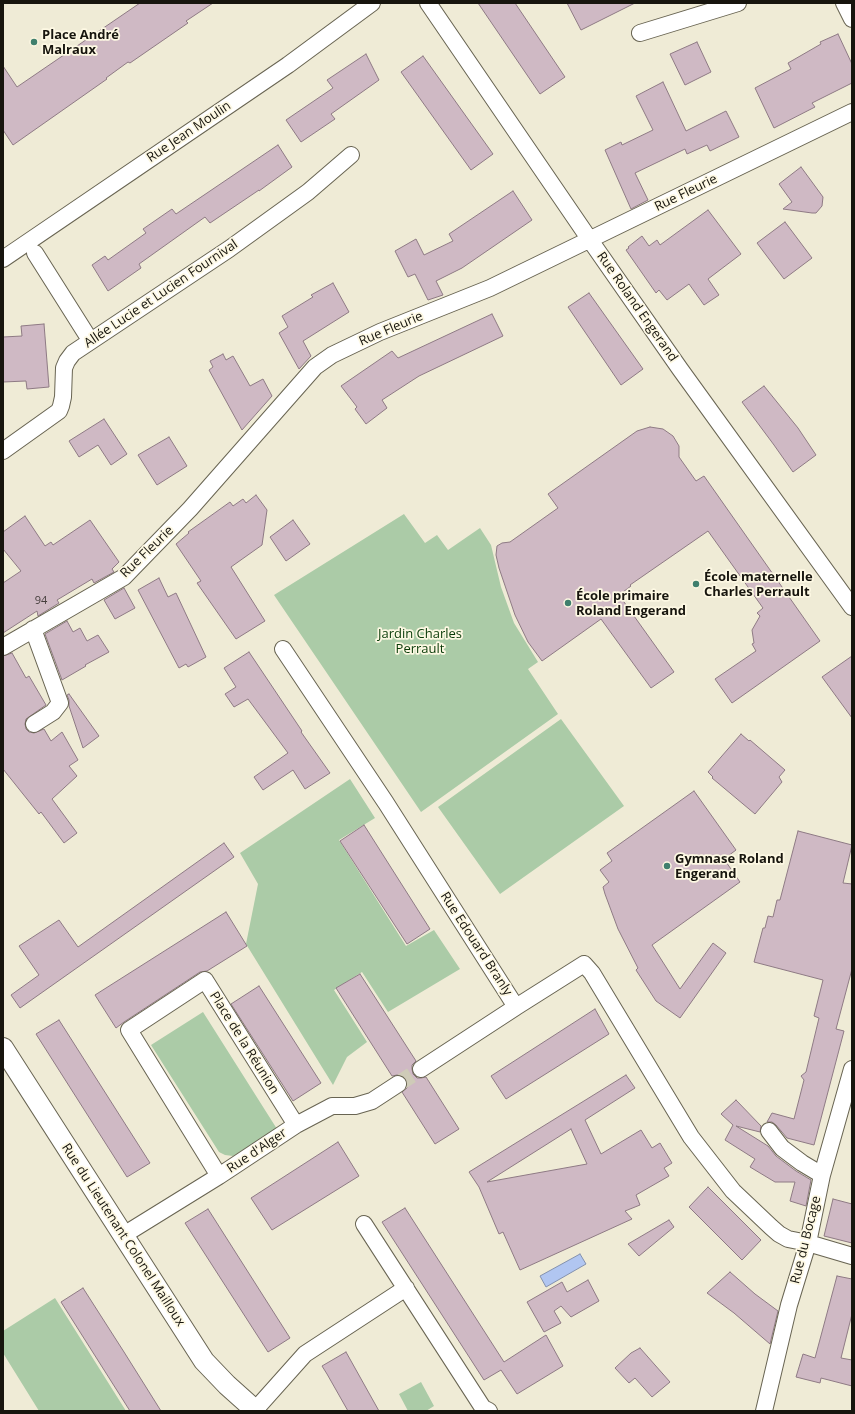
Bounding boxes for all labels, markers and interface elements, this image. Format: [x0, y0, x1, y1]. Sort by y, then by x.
place label: Place André Malraux [42, 27, 119, 58]
marker: Place André Malraux [29, 37, 39, 47]
street label: Rue Jean Moulin [144, 98, 234, 166]
street label: Rue Fleurie [652, 171, 720, 215]
street label: Allée Lucie et Lucien Fournival [81, 237, 241, 351]
street label: Rue Roland Engerand [593, 249, 681, 365]
street label: Rue Fleurie [357, 309, 425, 349]
street label: Rue Fleurie [117, 523, 177, 581]
place label: École maternelle Charles Perrault [704, 569, 813, 600]
marker: École maternelle Charles Perrault [691, 579, 701, 589]
place label: École primaire Roland Engerand [576, 588, 686, 619]
house number: 94 [35, 594, 47, 608]
marker: École primaire Roland Engerand [563, 598, 573, 608]
park label: Jardin Charles Perrault [378, 626, 462, 657]
place label: Gymnase Roland Engerand [675, 851, 784, 882]
marker: Gymnase Roland Engerand [662, 861, 672, 871]
street label: Rue Edouard Branly [437, 889, 515, 999]
street label: Place de la Réunion [206, 989, 282, 1097]
street label: Rue d'Alger [224, 1125, 290, 1177]
street label: Rue du Lieutenant Colonel Mailloux [58, 1141, 188, 1329]
street label: Rue du Bocage [788, 1194, 824, 1286]

